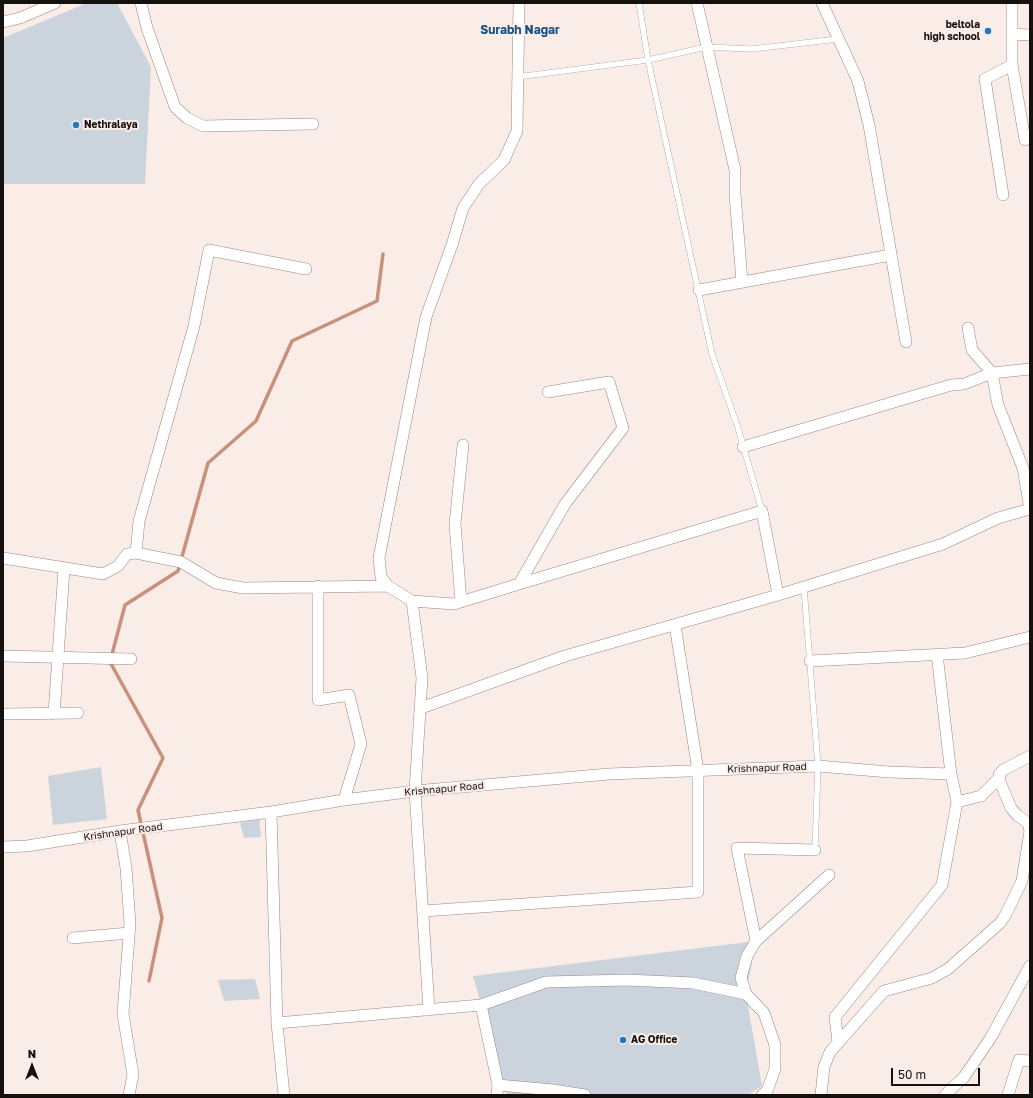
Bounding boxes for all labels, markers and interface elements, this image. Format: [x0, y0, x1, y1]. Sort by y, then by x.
place label: beltola high school [924, 19, 980, 42]
district label: Surabh Nagar [480, 23, 560, 37]
marker: beltola high school [983, 26, 993, 36]
place label: Nethralaya [84, 119, 138, 131]
marker: Nethralaya [71, 120, 81, 130]
street label: Krishnapur Road [727, 761, 807, 775]
street label: Krishnapur Road [404, 780, 484, 798]
street label: Krishnapur Road [83, 821, 163, 843]
place label: AG Office [631, 1034, 677, 1046]
marker: AG Office [618, 1035, 628, 1045]
north arrow [12, 1046, 52, 1086]
text: N [28, 1047, 36, 1060]
scale bar [893, 1060, 982, 1086]
text: 50 m [898, 1067, 926, 1082]

